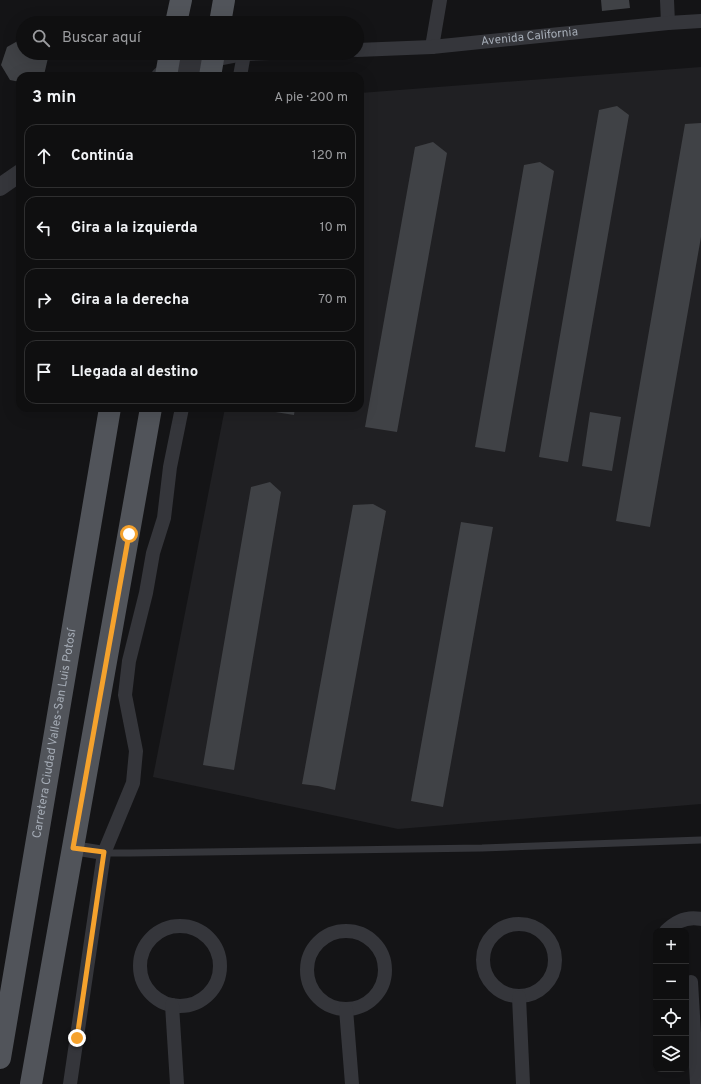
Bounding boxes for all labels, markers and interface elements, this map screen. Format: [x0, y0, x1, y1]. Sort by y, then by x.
search box [16, 16, 364, 60]
street label: Avenida California [480, 24, 579, 50]
icon: search [30, 27, 52, 49]
text: Buscar aquí [62, 29, 141, 48]
text: 3 min [32, 87, 76, 109]
text: A pie · 200 m [274, 90, 348, 106]
icon: ahead [33, 145, 55, 167]
text: Continúa [71, 147, 133, 166]
text: 120 m [312, 148, 347, 164]
icon: left [33, 217, 55, 239]
text: Gira a la izquierda [71, 219, 198, 238]
text: 10 m [320, 220, 347, 236]
icon: right [33, 289, 55, 311]
text: Gira a la derecha [71, 291, 189, 310]
text: 70 m [318, 292, 347, 308]
icon: arrive [33, 361, 55, 383]
text: Llegada al destino [71, 363, 198, 382]
route start [120, 525, 138, 543]
street label: Carretera Ciudad Valles-San Luis Potosí [29, 627, 81, 840]
map controls [653, 928, 689, 1072]
button: + [653, 928, 689, 964]
button: − [653, 964, 689, 1000]
button: locate [653, 1000, 689, 1036]
route end [68, 1029, 86, 1047]
button: layers [653, 1036, 689, 1072]

